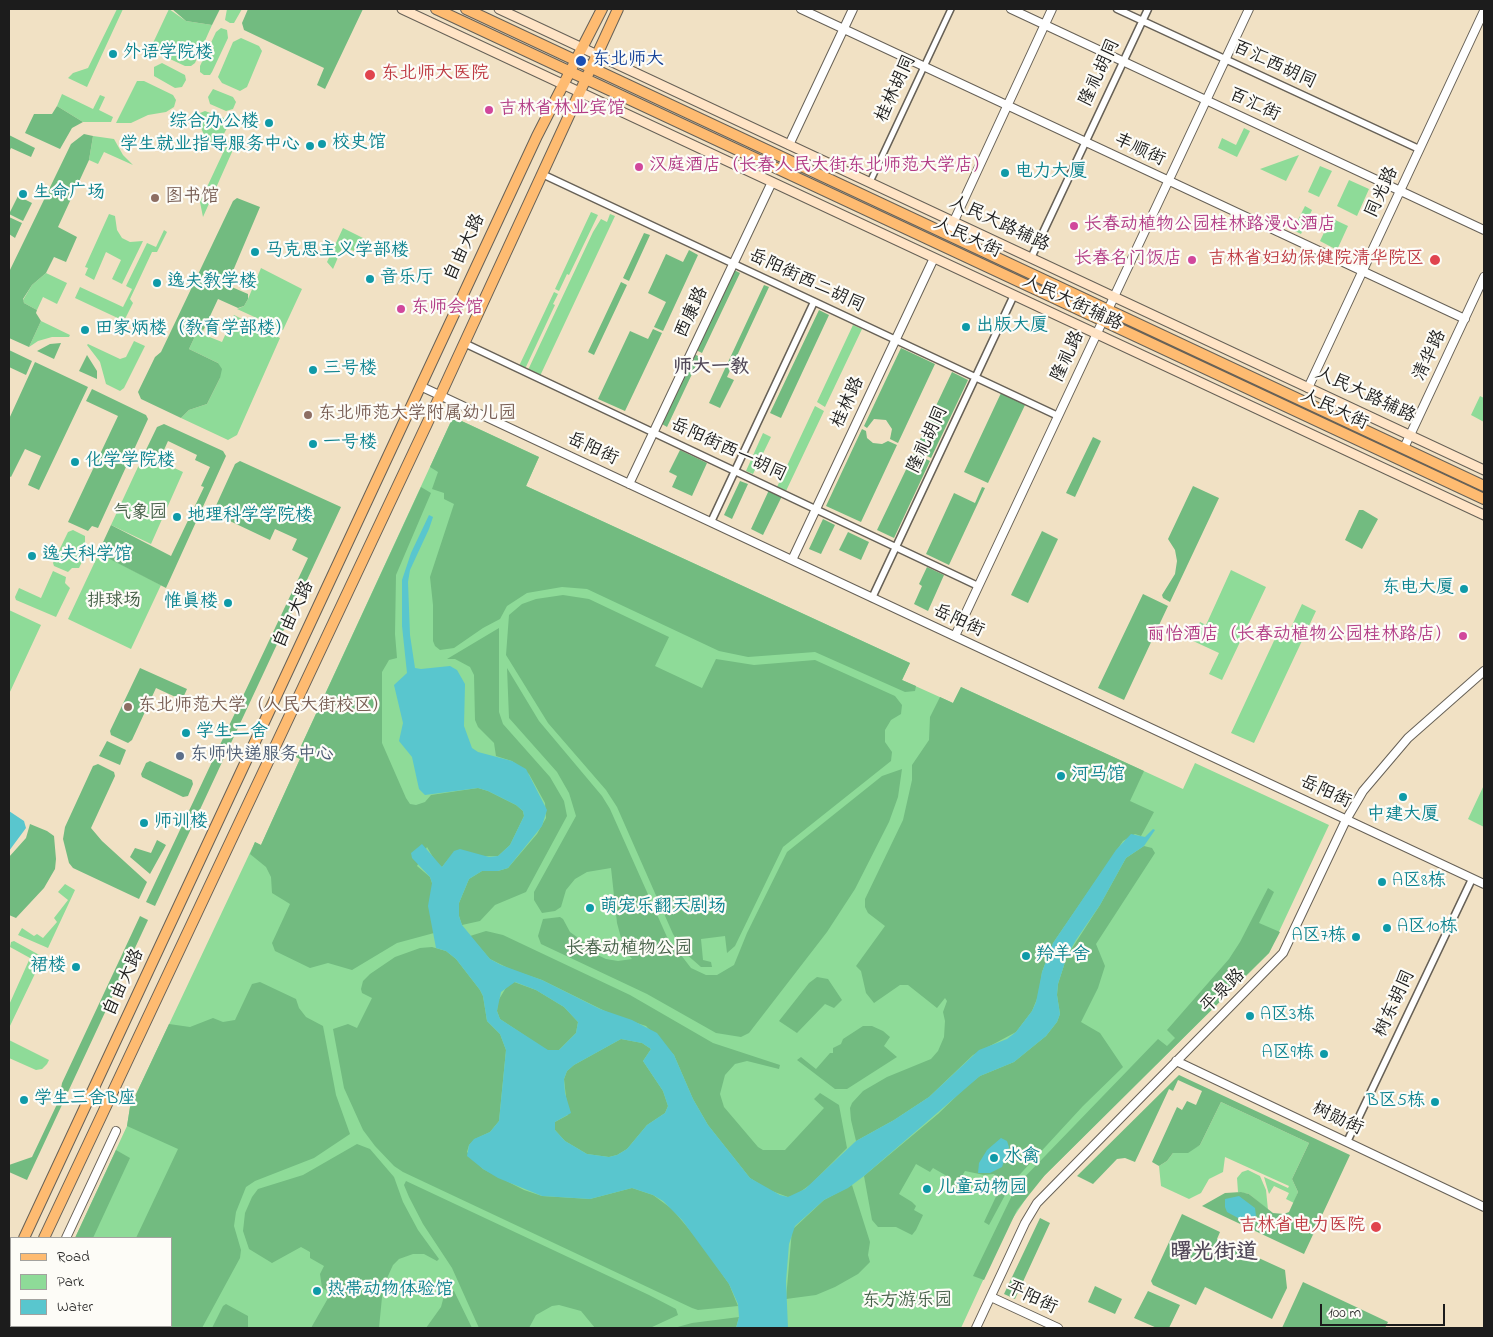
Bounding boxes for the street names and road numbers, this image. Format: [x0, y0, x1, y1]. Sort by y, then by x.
street label: 隆礼胡同 [1076, 36, 1126, 110]
street label: 百汇西胡同 [1229, 37, 1319, 95]
street label: 桂林胡同 [872, 52, 922, 126]
street label: 百汇街 [1225, 85, 1283, 127]
street label: 丰顺街 [1110, 130, 1168, 172]
street label: 同光路 [1362, 164, 1404, 222]
street label: 人民大路辅路 [945, 192, 1053, 258]
street label: 自由大路 [441, 211, 491, 285]
street label: 人民大街 [930, 214, 1004, 264]
street label: 岳阳街西二胡同 [744, 246, 868, 318]
street label: 人民大街辅路 [1018, 271, 1126, 337]
street label: 西康路 [672, 284, 714, 342]
street label: 清华路 [1410, 327, 1452, 385]
street label: 隆礼路 [1048, 328, 1090, 386]
street label: 人民大路辅路 [1311, 363, 1419, 429]
street label: 桂林路 [828, 374, 870, 432]
street label: 人民大街 [1297, 386, 1371, 436]
street label: 隆礼胡同 [904, 403, 954, 477]
street label: 岳阳街西一胡同 [666, 415, 790, 487]
street label: 岳阳街 [563, 429, 621, 471]
street label: 自由大路 [270, 578, 320, 652]
street label: 岳阳街 [929, 601, 987, 643]
street label: 岳阳街 [1296, 772, 1354, 814]
street label: 自由大路 [100, 946, 150, 1020]
street label: 平泉路 [1197, 965, 1251, 1019]
street label: 树东胡同 [1371, 967, 1421, 1041]
street label: 树勋街 [1308, 1099, 1366, 1141]
street label: 平阳街 [1002, 1278, 1060, 1320]

